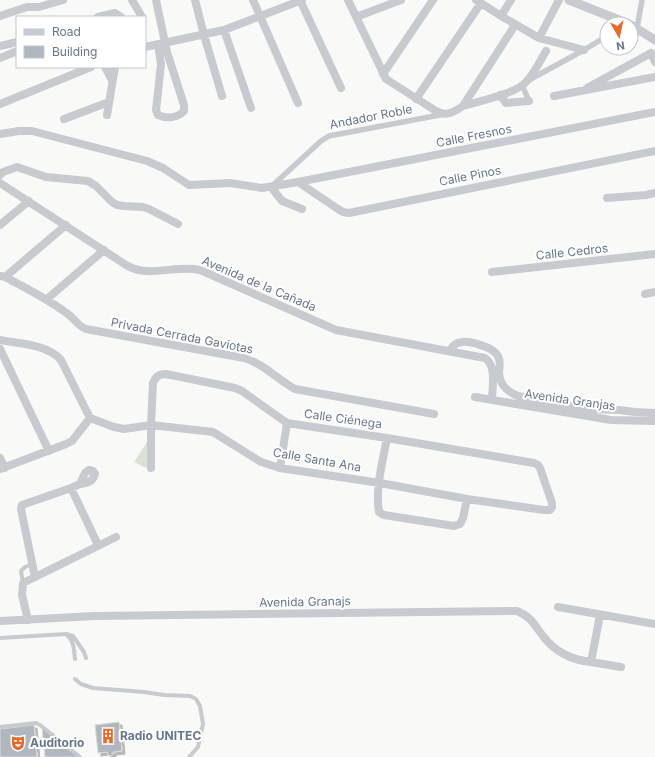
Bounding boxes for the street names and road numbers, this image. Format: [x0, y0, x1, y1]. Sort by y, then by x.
street label: Andador Roble [328, 101, 414, 132]
street label: Calle Fresnos [435, 121, 513, 150]
street label: Calle Pinos [438, 162, 502, 189]
street label: Calle Cedros [535, 240, 609, 263]
street label: Avenida de la Cañada [200, 253, 319, 314]
street label: Privada Cerrada Gaviotas [110, 314, 255, 357]
street label: Avenida Granjas [524, 386, 617, 413]
street label: Calle Ciénega [303, 406, 383, 431]
street label: Calle Santa Ana [272, 444, 362, 475]
street label: Avenida Granajs [259, 593, 351, 610]

